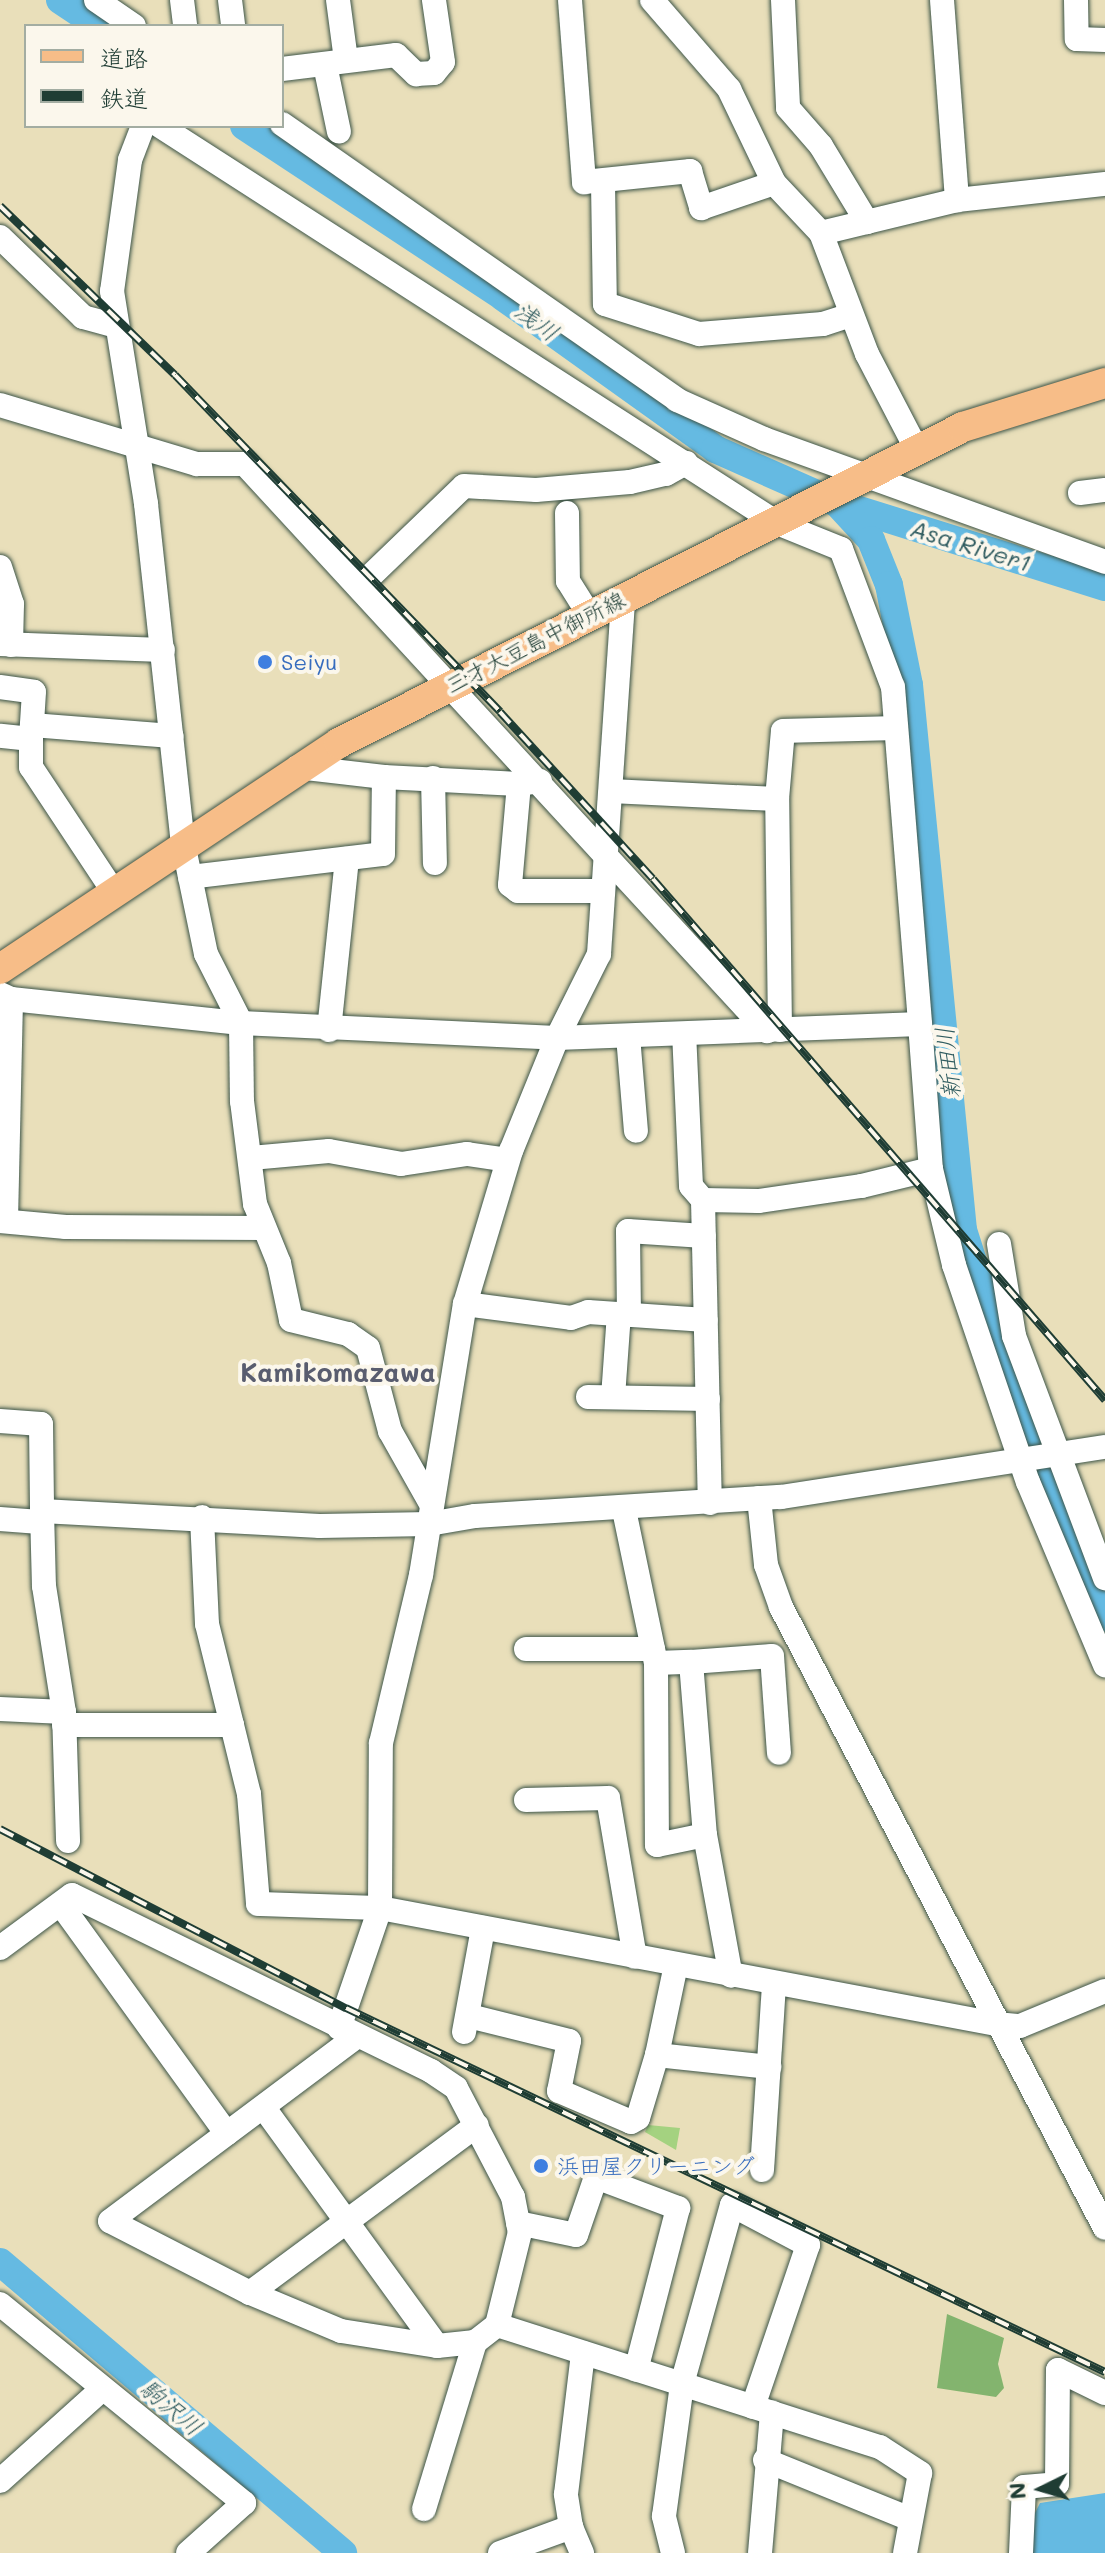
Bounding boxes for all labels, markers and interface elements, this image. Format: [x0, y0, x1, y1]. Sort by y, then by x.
legend [24, 24, 284, 128]
text: 道路 [100, 42, 148, 73]
text: 鉄道 [100, 82, 148, 113]
water label: 浅川 [509, 295, 565, 347]
water label: Asa River1 [908, 513, 1034, 577]
street label: 三才大豆島中御所線 [441, 585, 629, 699]
place label: Seiyu [281, 649, 337, 675]
marker: Seiyu [256, 653, 274, 671]
water label: 新田川 [929, 1026, 965, 1100]
district label: Kamikomazawa [240, 1357, 436, 1389]
place label: 浜田屋クリーニング [557, 2153, 755, 2179]
marker: 浜田屋クリーニング [532, 2157, 550, 2175]
water label: 駒沢川 [135, 2373, 209, 2441]
north arrow [1001, 2449, 1081, 2529]
text: N [1001, 2482, 1032, 2501]

